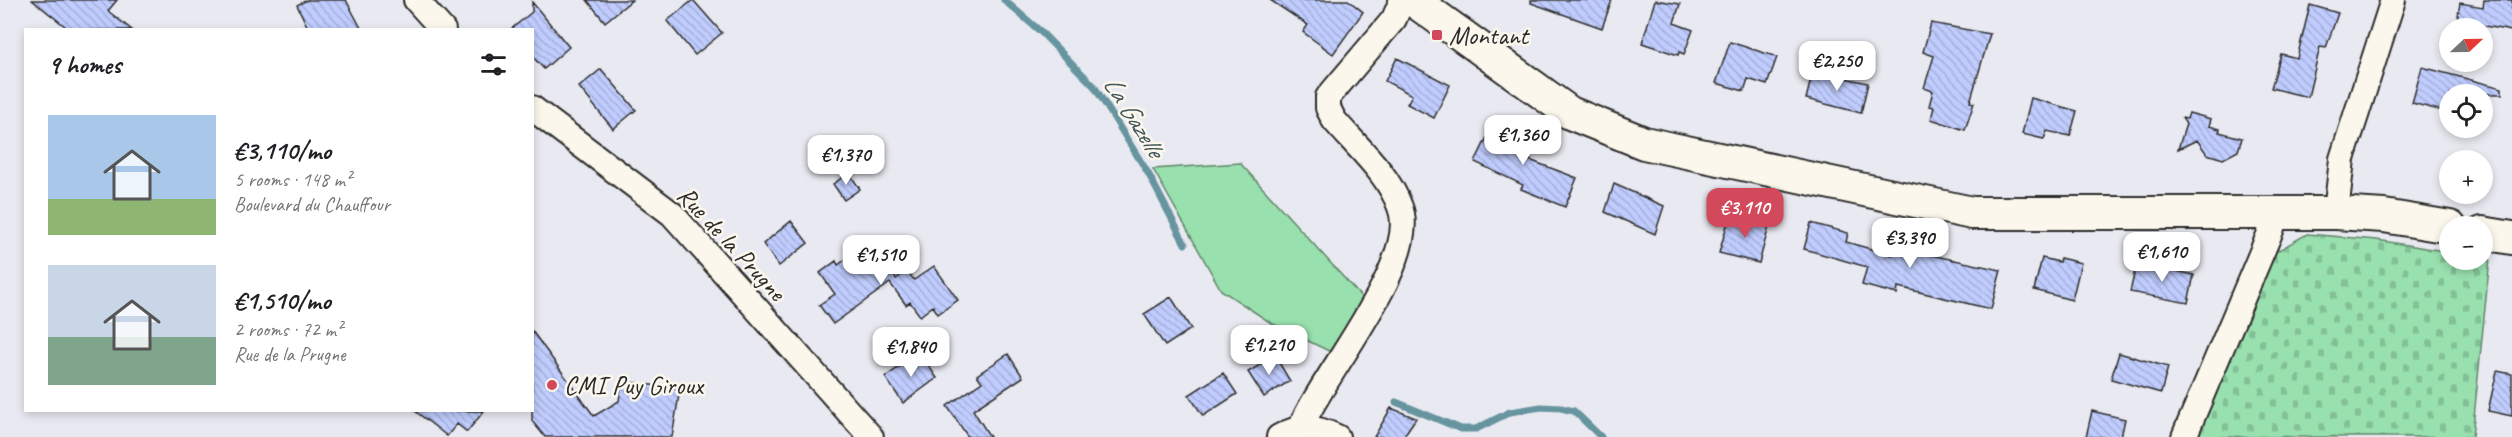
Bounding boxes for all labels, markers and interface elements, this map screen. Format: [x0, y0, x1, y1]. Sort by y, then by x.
north arrow [2439, 18, 2493, 72]
map controls [2439, 18, 2493, 270]
place label: Montant [1449, 19, 1530, 52]
marker: Montant [1430, 28, 1444, 42]
pin: €2,250 [1788, 41, 1886, 92]
text: 9 homes [48, 48, 121, 81]
icon: filters [477, 48, 510, 81]
text: €2,250 [1813, 48, 1861, 73]
water label: La Gazelle [1096, 69, 1174, 166]
button: locate [2439, 84, 2493, 138]
pin: €1,360 [1474, 115, 1572, 166]
text: €1,360 [1498, 122, 1548, 147]
text: €3,110/mo [234, 134, 331, 167]
pin: €1,370 [797, 135, 895, 186]
icon: home [96, 139, 168, 211]
text: €1,370 [822, 142, 870, 167]
button: + [2439, 150, 2493, 204]
text: 5 rooms · 148 m² [234, 167, 351, 192]
street label: Rue de la Prugne [670, 179, 794, 309]
pin: €3,110 [1696, 188, 1794, 239]
text: Boulevard du Chauffour [234, 192, 390, 217]
text: €3,110 [1721, 195, 1769, 220]
button: − [2439, 216, 2493, 270]
pin: €3,390 [1861, 218, 1959, 269]
text: €3,390 [1886, 225, 1934, 250]
pin: €1,610 [2113, 232, 2211, 283]
pin: €1,510 [832, 235, 930, 286]
text: €1,610 [2137, 239, 2187, 264]
text: €1,510 [857, 242, 905, 267]
text: €1,510/mo [234, 284, 331, 317]
icon: home [96, 289, 168, 361]
text: 2 rooms · 72 m² [234, 317, 342, 342]
pin: €1,210 [1220, 325, 1318, 376]
pin: €1,840 [862, 327, 960, 378]
text: €1,210 [1245, 332, 1293, 357]
text: €1,840 [887, 334, 935, 359]
text: Rue de la Prugne [234, 342, 346, 367]
place label: CMI Puy Giroux [564, 369, 705, 402]
marker: CMI Puy Giroux [545, 378, 559, 392]

